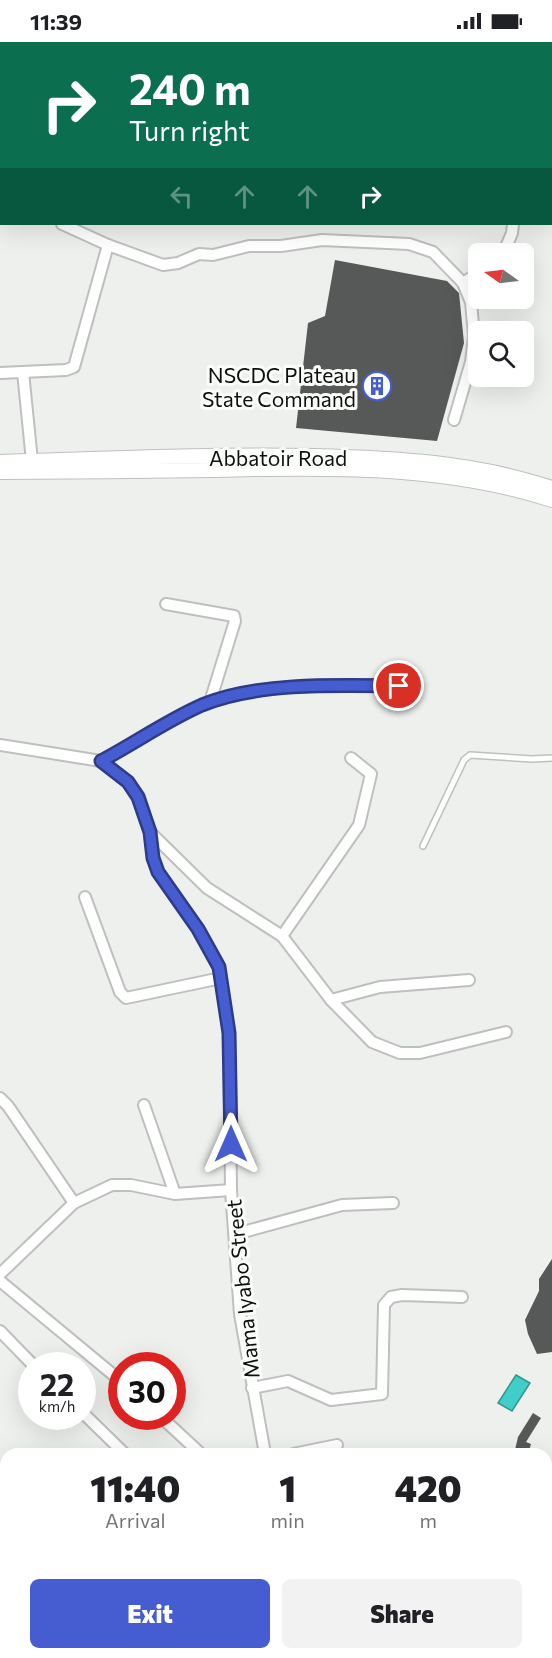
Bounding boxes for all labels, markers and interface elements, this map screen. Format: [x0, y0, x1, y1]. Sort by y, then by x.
text: 11:39 [30, 8, 82, 35]
text: 240 m [129, 62, 251, 114]
icon: right [30, 66, 108, 144]
text: Turn right [129, 114, 249, 147]
icon: left [165, 180, 198, 213]
icon: ahead [228, 180, 261, 213]
icon: ahead [291, 180, 324, 213]
icon: right [354, 180, 387, 213]
north arrow [468, 243, 534, 309]
map controls [468, 243, 534, 387]
button: search [468, 321, 534, 387]
place label: NSCDC Plateau State Command [202, 362, 356, 411]
building icon: NSCDC Plateau State Command [361, 370, 393, 402]
street label: Abbatoir Road [209, 445, 347, 470]
pin [373, 660, 424, 711]
icon: arrive [382, 669, 415, 702]
position arrow [199, 1112, 263, 1176]
street label: Mama Iyabo Street [220, 1198, 264, 1380]
speed limit sign: 30 [108, 1352, 186, 1430]
text: 22 [40, 1365, 74, 1402]
text: km/h [39, 1397, 75, 1415]
text: 11:40 [90, 1465, 180, 1509]
text: 1 [279, 1465, 296, 1509]
text: 420 [395, 1465, 462, 1509]
text: Arrival [105, 1508, 166, 1532]
text: min [271, 1508, 305, 1532]
text: m [420, 1508, 437, 1532]
button: Exit [30, 1579, 270, 1648]
button: Share [282, 1579, 522, 1648]

